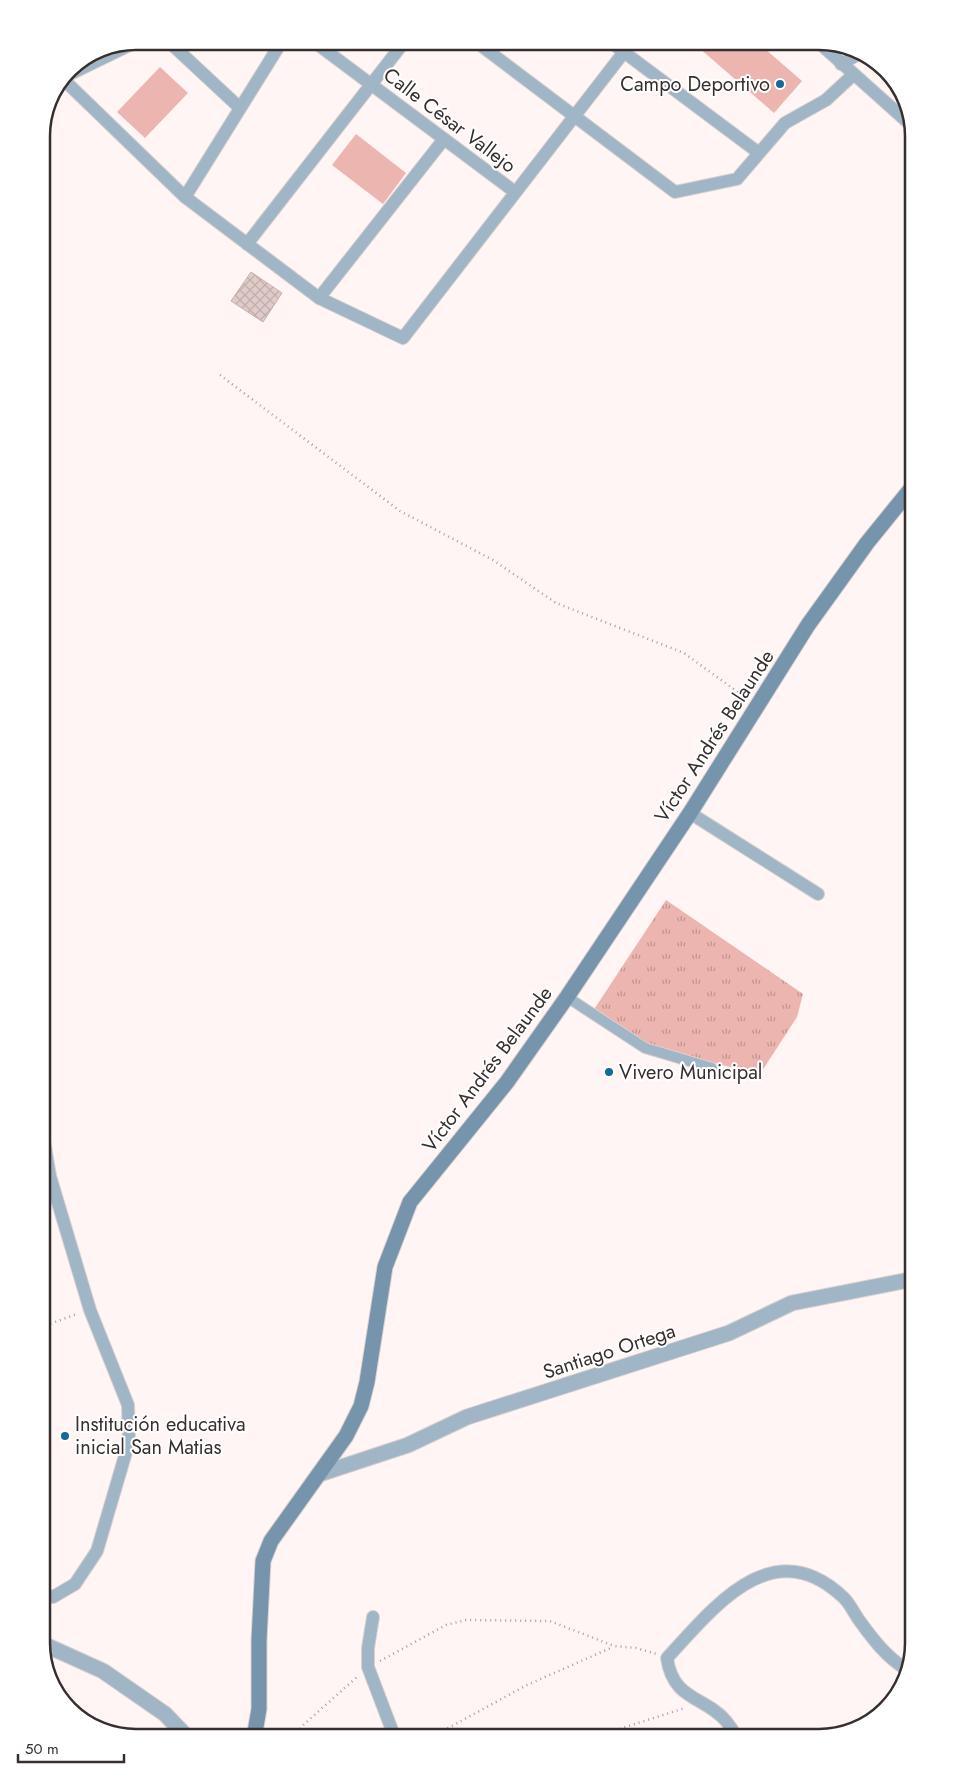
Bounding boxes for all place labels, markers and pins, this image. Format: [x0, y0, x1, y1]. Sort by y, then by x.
place label: Campo Deportivo [620, 70, 770, 99]
marker: Campo Deportivo [774, 78, 786, 90]
place label: Vivero Municipal [619, 1058, 762, 1087]
marker: Vivero Municipal [603, 1066, 615, 1078]
place label: Institución educativa inicial San Matias [75, 1410, 246, 1462]
marker: Institución educativa inicial San Matias [59, 1430, 71, 1442]

